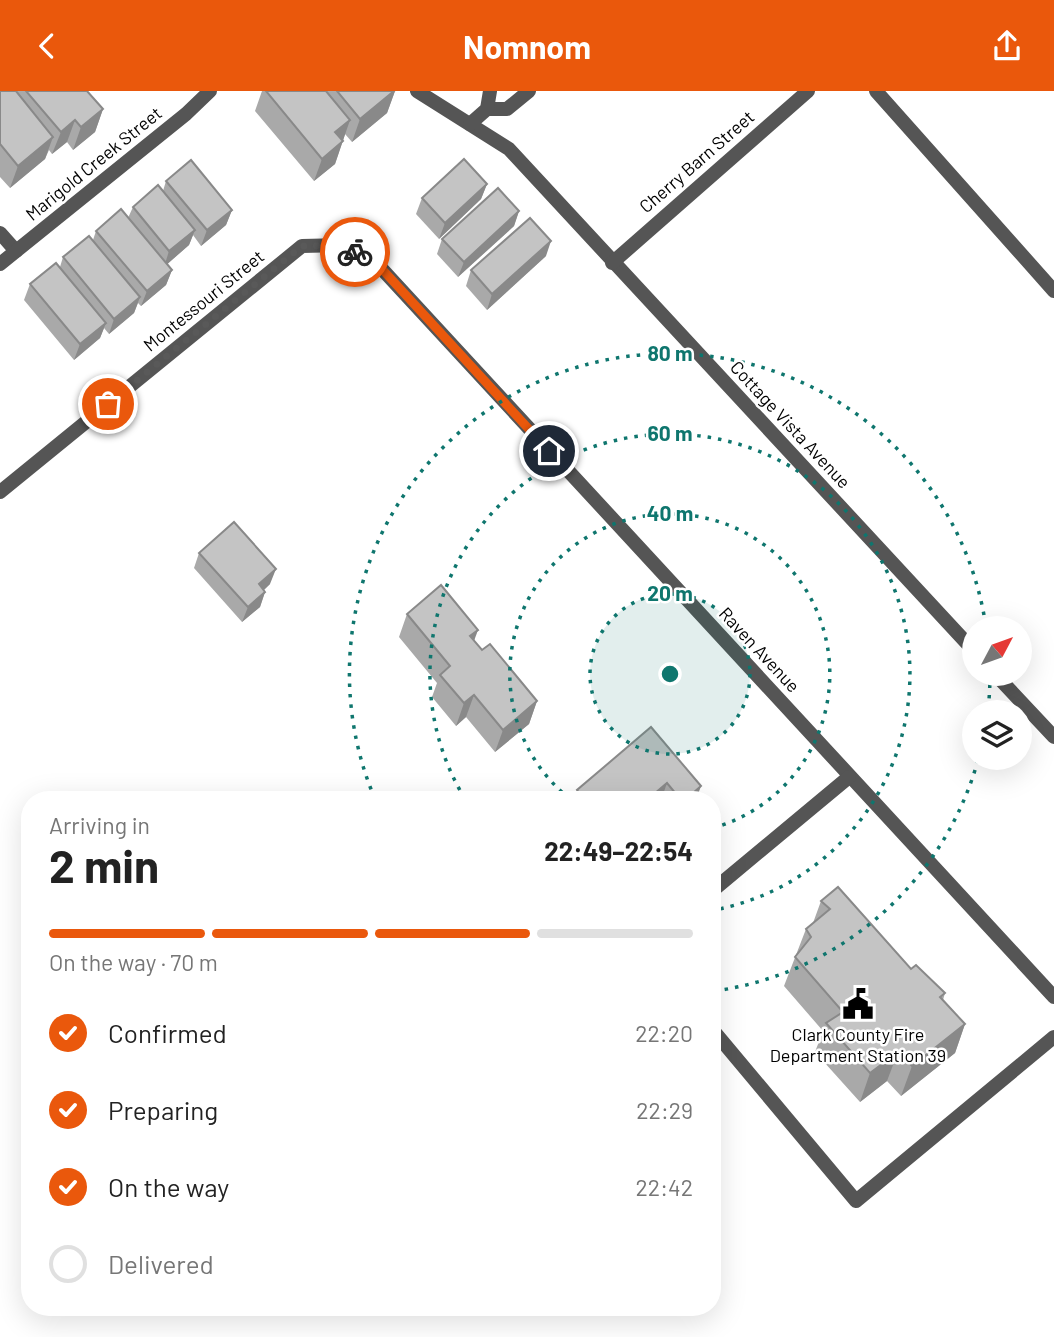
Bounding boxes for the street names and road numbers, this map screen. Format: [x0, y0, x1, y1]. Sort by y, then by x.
street label: Marigold Creek Street [21, 102, 166, 225]
street label: Cherry Barn Street [634, 105, 758, 217]
street label: Montessouri Street [139, 245, 268, 355]
street label: Cottage Vista Avenue [726, 356, 855, 493]
street label: Raven Avenue [715, 602, 805, 696]

